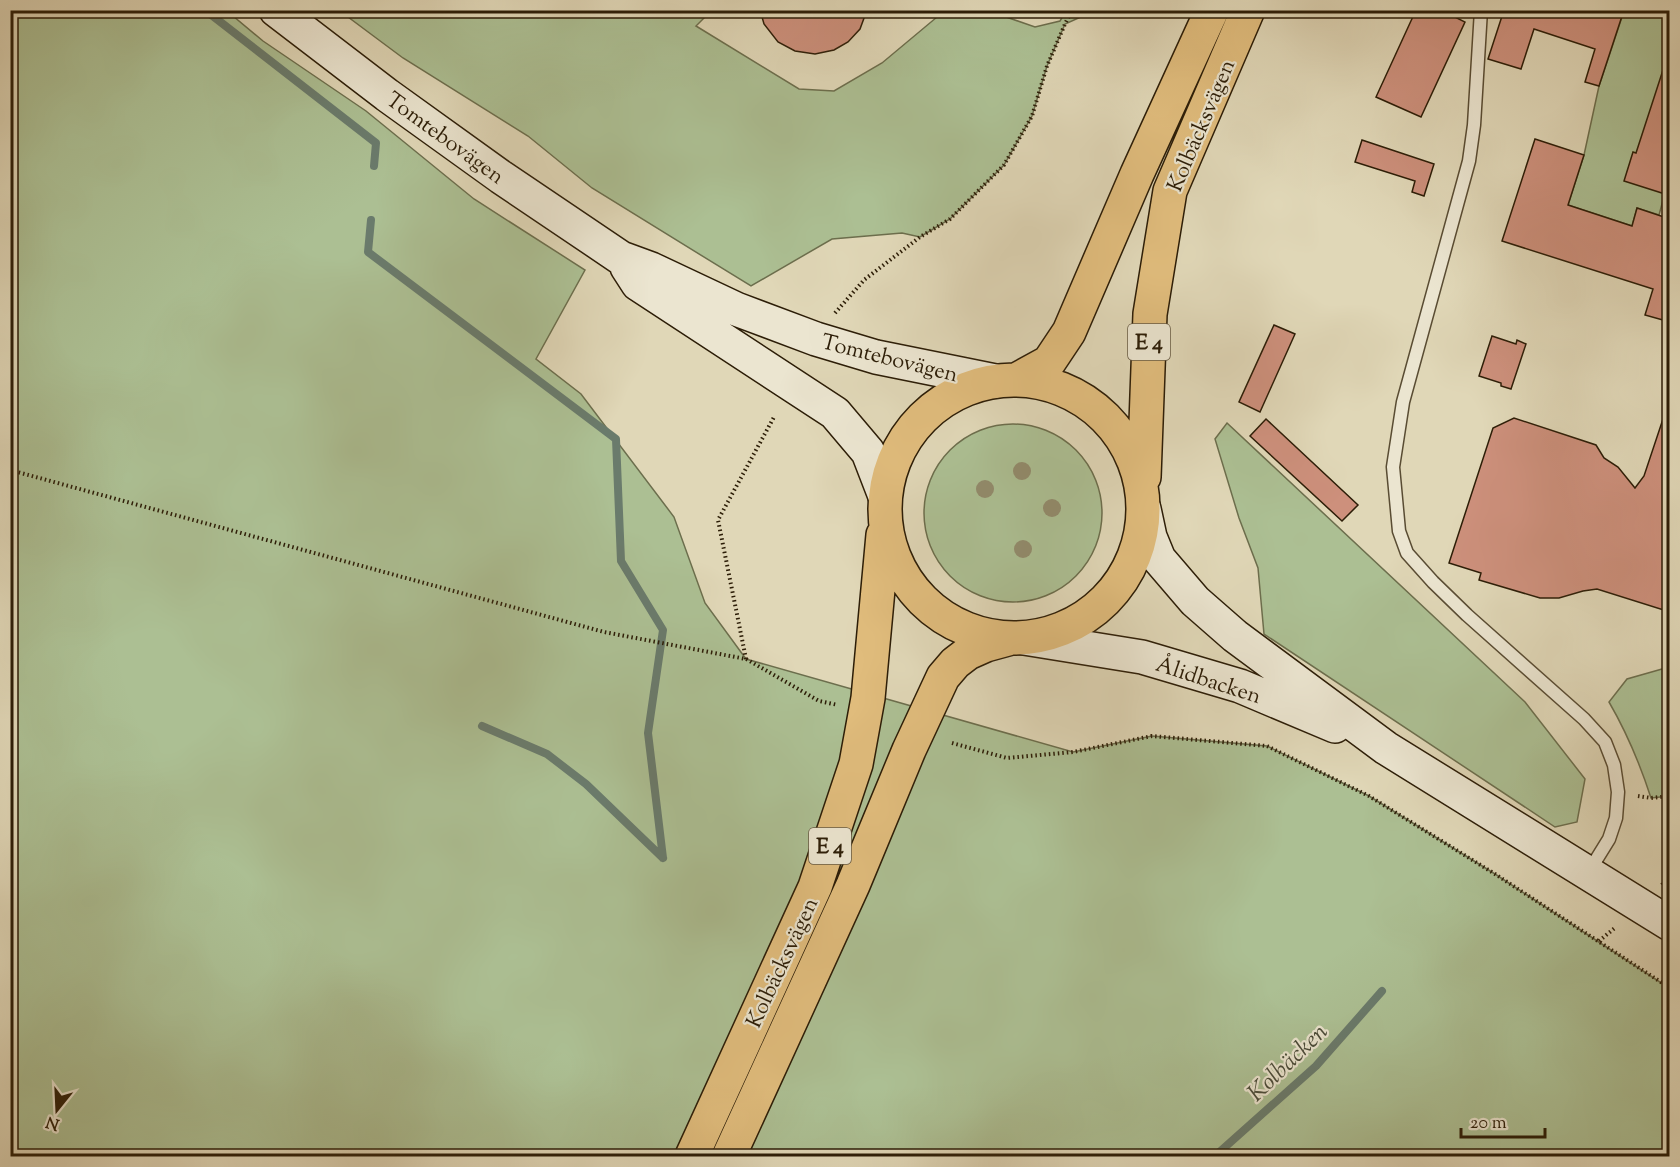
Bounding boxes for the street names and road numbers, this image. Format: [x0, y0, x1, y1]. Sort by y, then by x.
street label: Kolbäcksvägen [1161, 55, 1245, 197]
street label: Tomtebovägen [378, 85, 510, 193]
road number: E 4 [1128, 324, 1170, 360]
street label: Tomtebovägen [818, 327, 961, 392]
street label: Ålidbacken [1151, 649, 1265, 714]
road number: E 4 [809, 828, 851, 864]
street label: Kolbäcksvägen [739, 893, 828, 1034]

